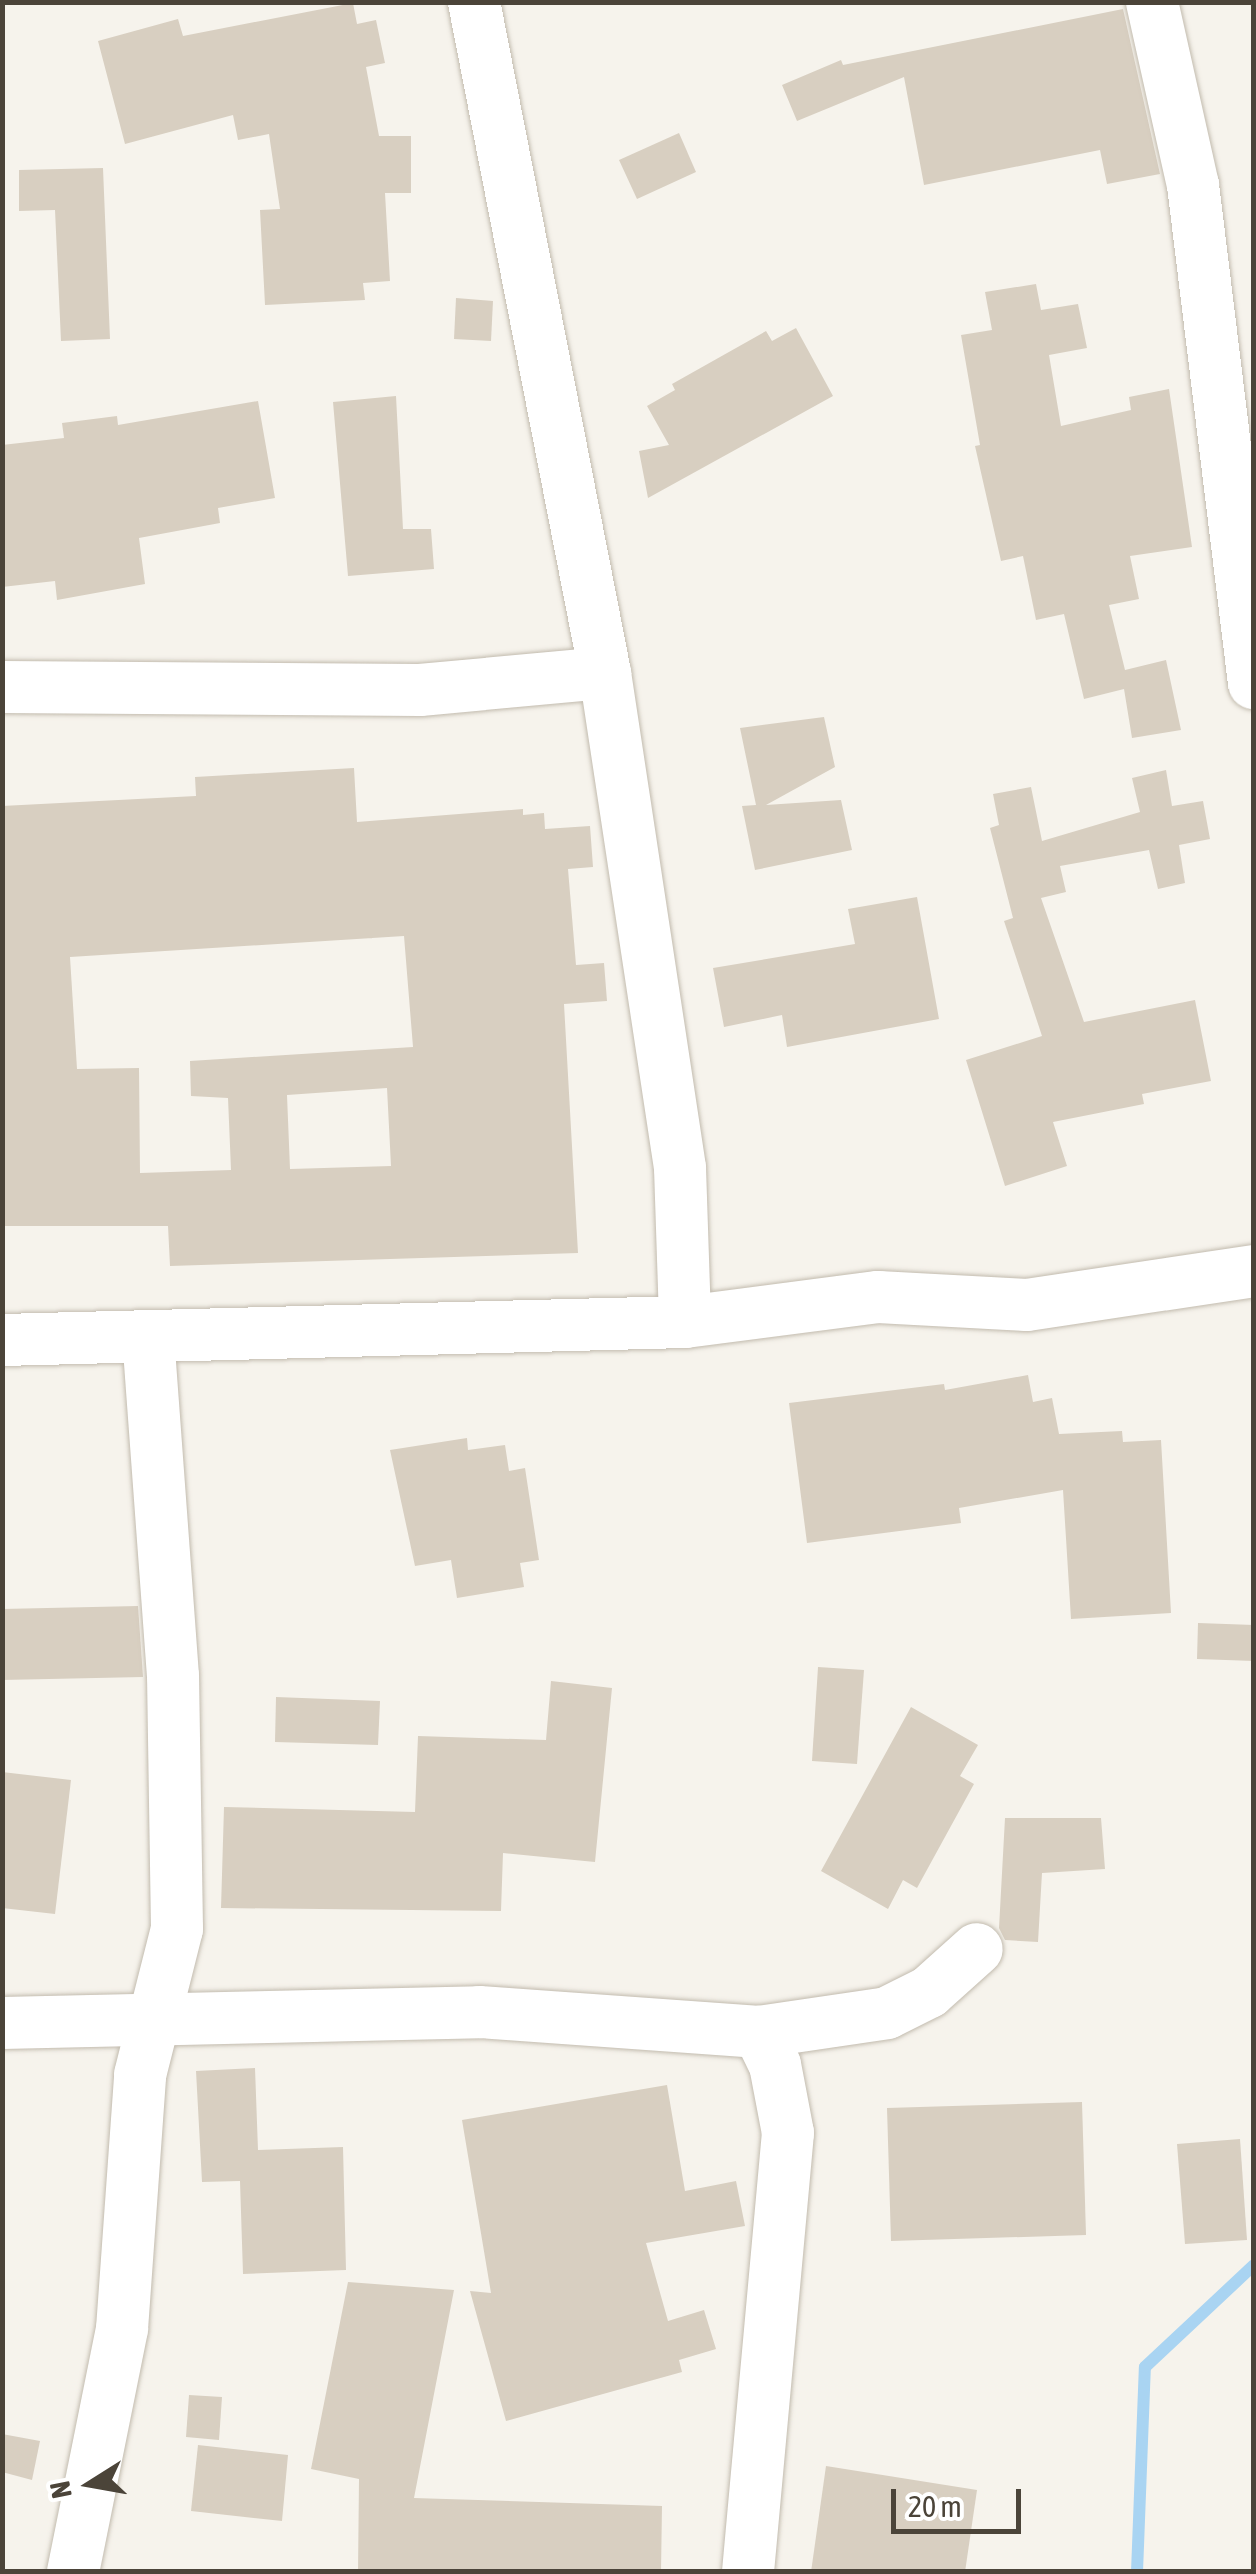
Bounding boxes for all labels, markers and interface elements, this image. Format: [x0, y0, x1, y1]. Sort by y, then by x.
north arrow [40, 2434, 140, 2534]
scale bar [896, 2469, 1026, 2531]
text: N [43, 2479, 78, 2501]
text: 20 m [908, 2489, 962, 2523]

